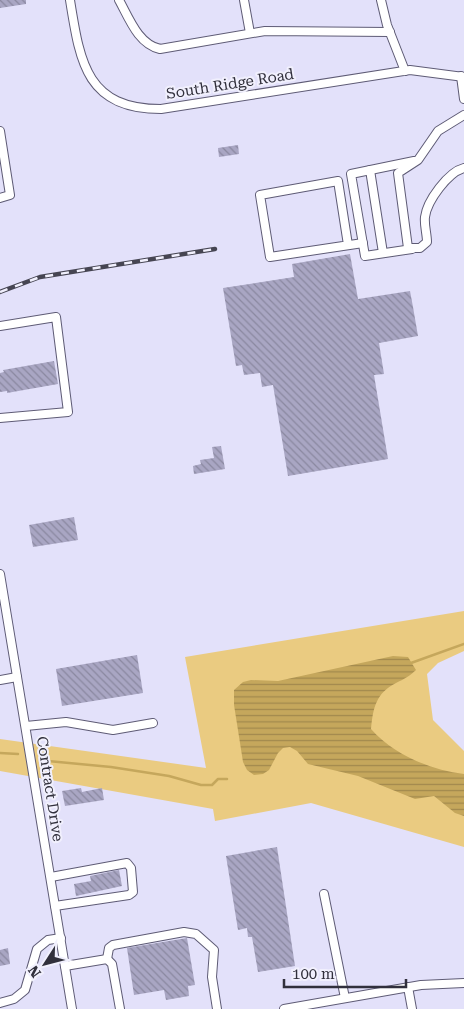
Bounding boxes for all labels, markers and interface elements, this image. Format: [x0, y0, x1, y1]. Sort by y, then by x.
street label: South Ridge Road [165, 65, 296, 103]
street label: Contract Drive [33, 735, 67, 843]
north arrow [20, 939, 70, 989]
scale bar [284, 956, 406, 988]
text: N [25, 962, 44, 981]
text: 100 m [292, 965, 335, 983]

